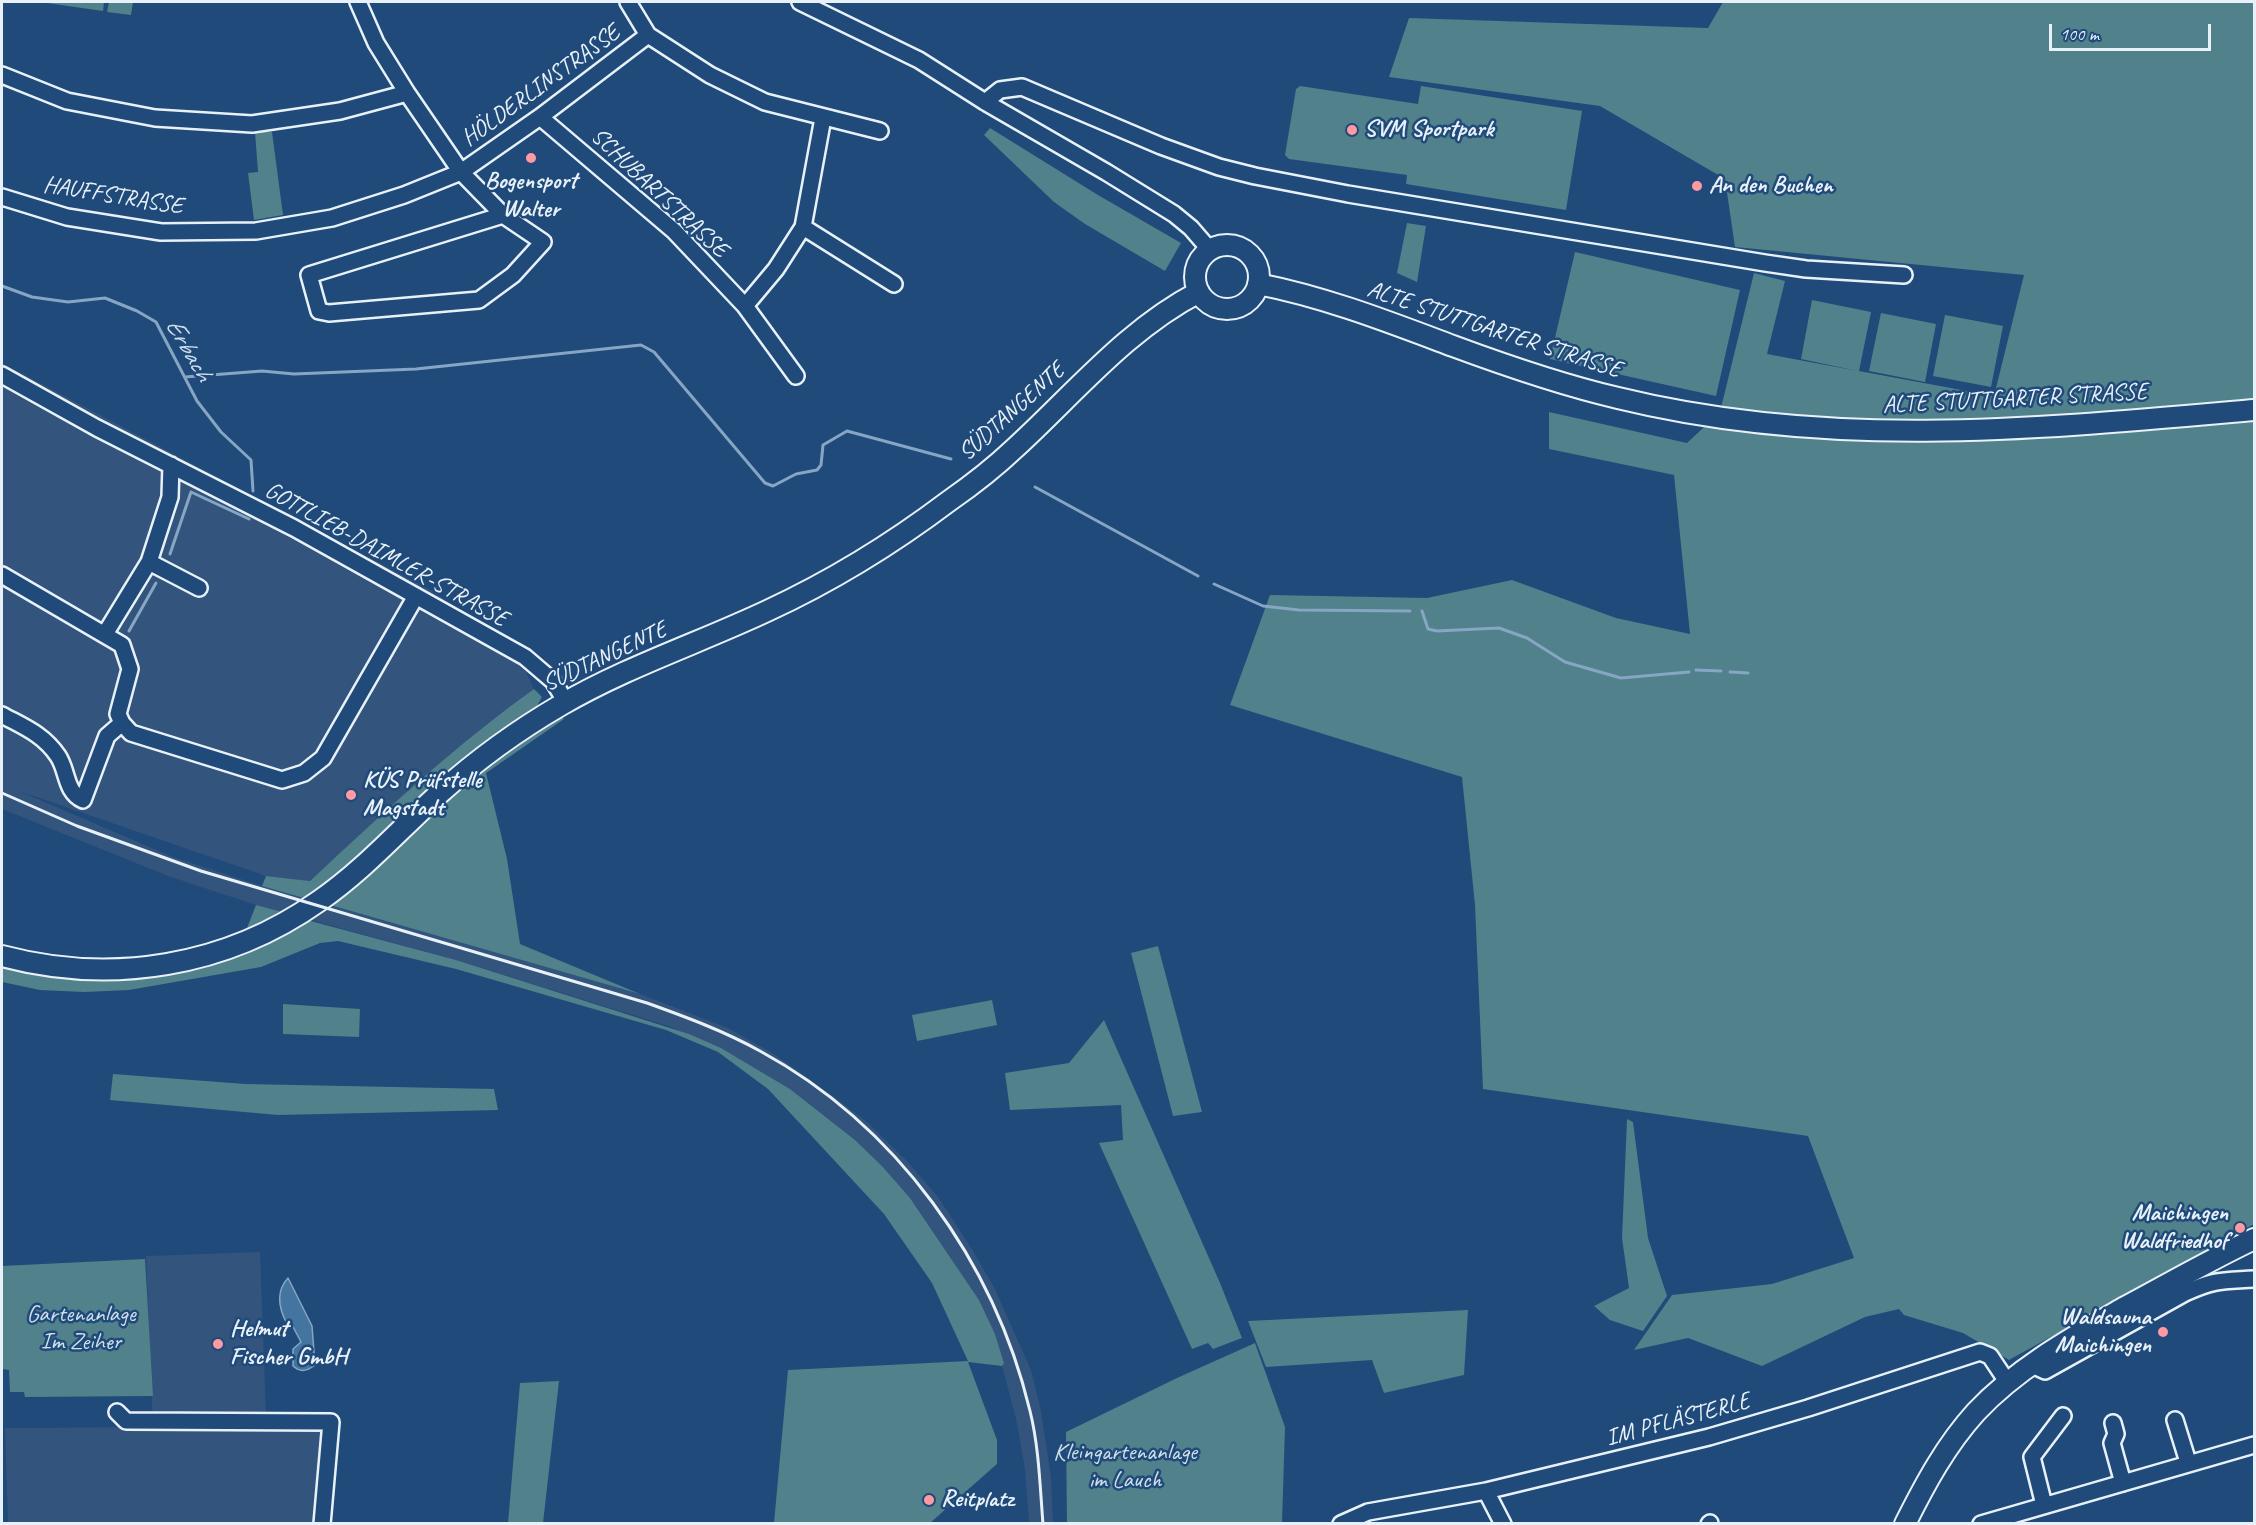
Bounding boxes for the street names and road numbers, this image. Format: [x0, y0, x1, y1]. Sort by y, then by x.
street label: HÖLDERLINSTRASSE [456, 19, 626, 153]
street label: SCHUBARTSTRASSE [584, 122, 734, 264]
street label: HAUFFSTRASSE [41, 171, 185, 221]
street label: ALTE STUTTGARTER STRASSE [1363, 275, 1625, 385]
street label: SÜDTANGENTE [953, 357, 1071, 467]
street label: ALTE STUTTGARTER STRASSE [1882, 378, 2148, 420]
street label: GOTTLIEB-DAIMLER-STRASSE [260, 476, 512, 634]
street label: SÜDTANGENTE [538, 616, 672, 698]
street label: IM PFLÄSTERLE [1603, 1387, 1753, 1453]

